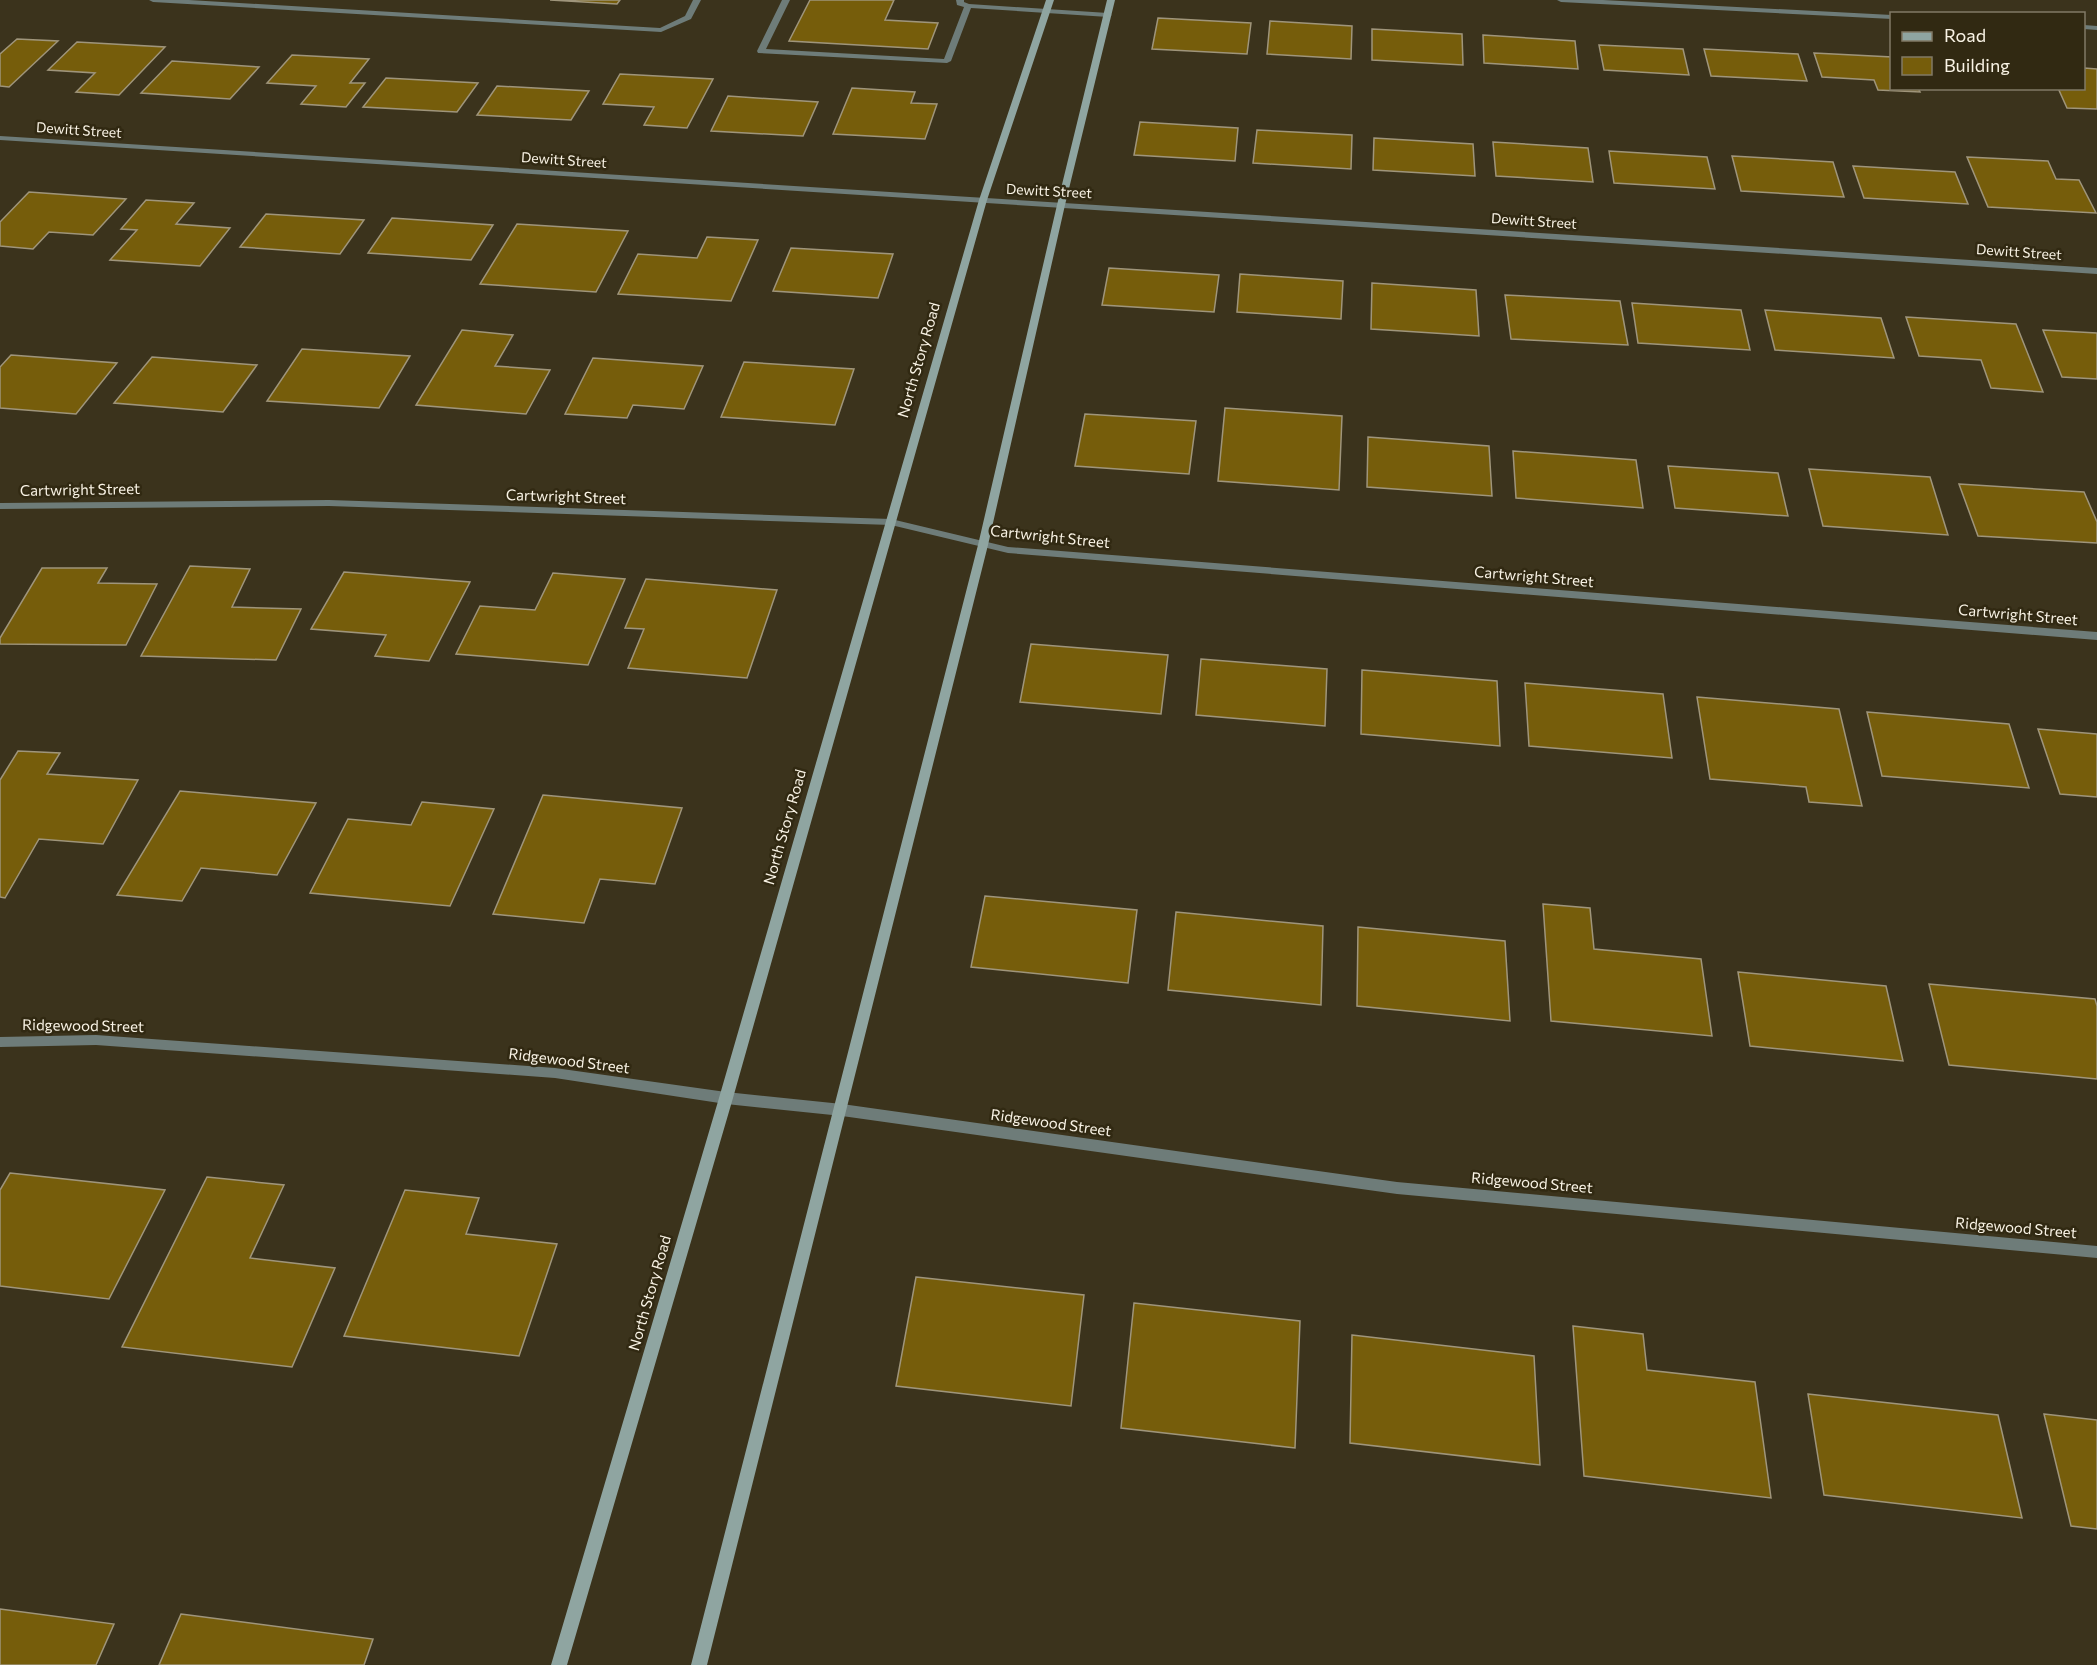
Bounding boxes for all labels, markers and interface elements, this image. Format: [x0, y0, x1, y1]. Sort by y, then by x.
legend [1890, 12, 2085, 90]
text: Road [1944, 24, 1986, 46]
text: Building [1944, 54, 2010, 76]
street label: Dewitt Street [36, 118, 123, 141]
street label: Dewitt Street [521, 148, 608, 171]
street label: Dewitt Street [1006, 180, 1093, 201]
street label: Dewitt Street [1491, 209, 1578, 232]
street label: Dewitt Street [1976, 240, 2063, 263]
street label: North Story Road [893, 300, 943, 419]
street label: Cartwright Street [20, 479, 140, 499]
street label: Cartwright Street [506, 485, 626, 507]
street label: Cartwright Street [989, 521, 1111, 551]
street label: Cartwright Street [1473, 562, 1595, 590]
street label: Cartwright Street [1957, 600, 2079, 628]
street label: North Story Road [759, 767, 809, 886]
street label: Ridgewood Street [22, 1015, 144, 1035]
street label: Ridgewood Street [508, 1044, 631, 1076]
street label: Ridgewood Street [990, 1105, 1113, 1139]
street label: Ridgewood Street [1471, 1168, 1594, 1196]
street label: Ridgewood Street [1955, 1213, 2078, 1241]
street label: North Story Road [624, 1233, 674, 1352]

